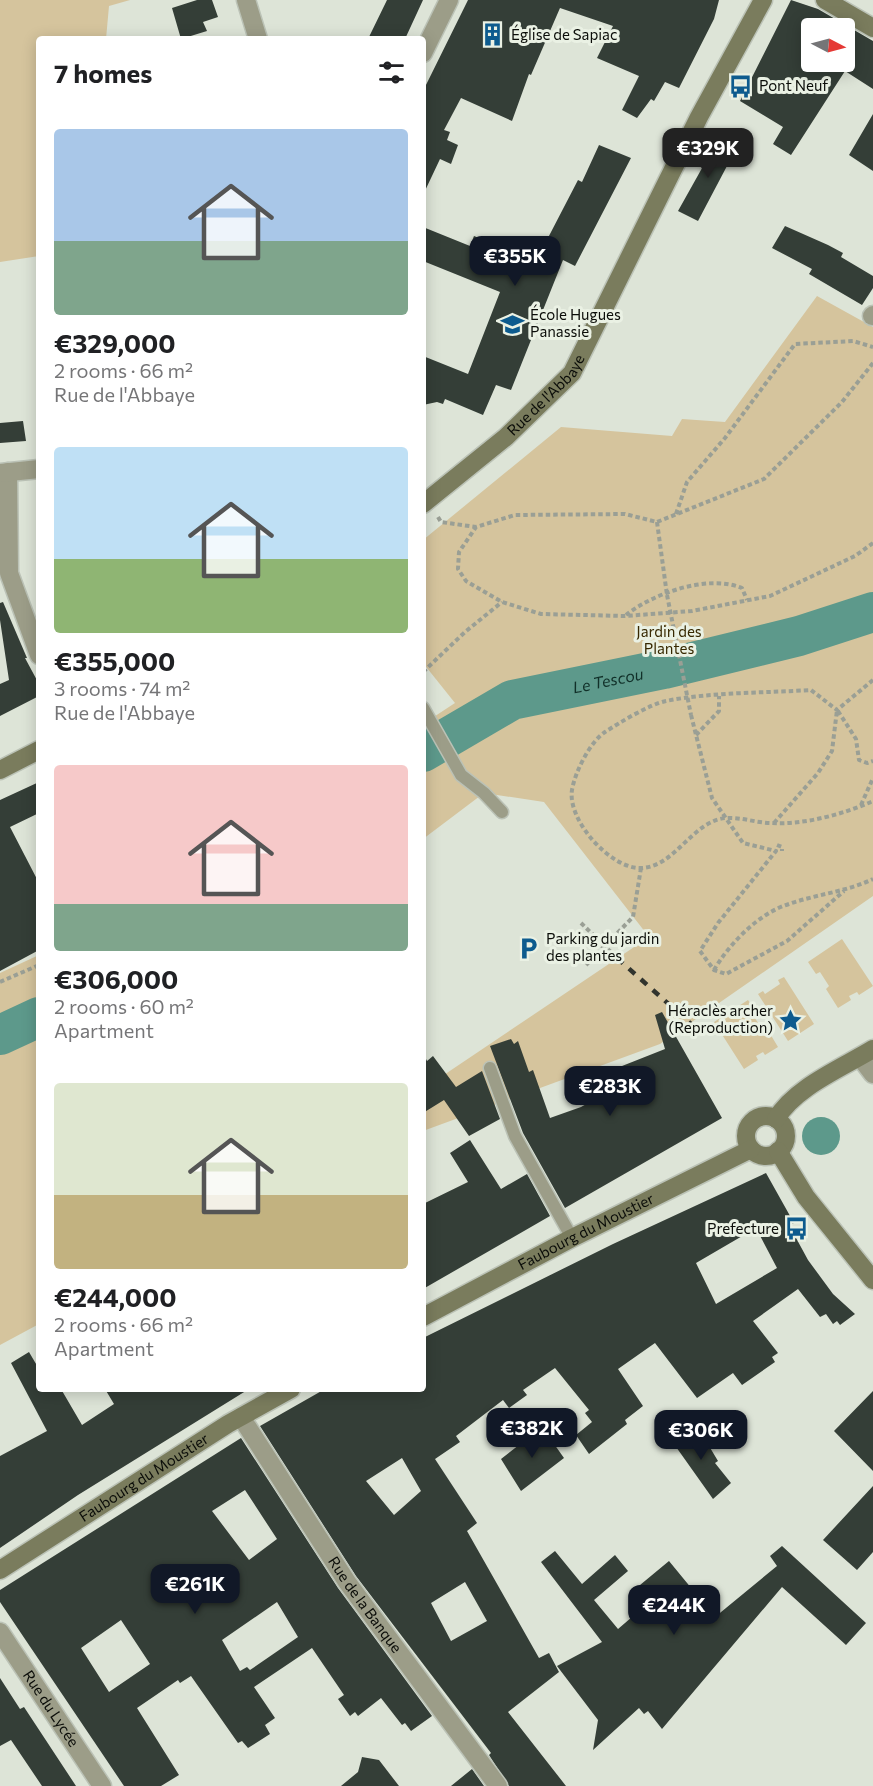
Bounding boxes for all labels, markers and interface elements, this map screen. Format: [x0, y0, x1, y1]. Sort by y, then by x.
north arrow [801, 18, 855, 72]
map controls [801, 18, 855, 72]
building icon: Église de Sapiac [480, 22, 506, 48]
place label: Église de Sapiac [511, 24, 617, 43]
icon: filters [375, 56, 408, 89]
text: 7 homes [54, 57, 152, 88]
bus stop icon: Pont Neuf [728, 73, 754, 99]
place label: Pont Neuf [759, 76, 828, 94]
pin: €329K [666, 128, 750, 179]
text: €329K [676, 135, 740, 159]
icon: home [177, 168, 285, 276]
pin: €355K [473, 236, 557, 287]
text: €355K [483, 243, 547, 267]
place label: École Hugues Panassie [530, 304, 621, 340]
school or university icon: École Hugues Panassie [499, 311, 525, 337]
text: €329,000 [54, 327, 176, 358]
street label: Rue de l'Abbaye [503, 351, 588, 439]
text: 2 rooms · 66 m² [54, 358, 193, 382]
text: Rue de l'Abbaye [54, 382, 195, 406]
icon: home [177, 486, 285, 594]
park label: Jardin des Plantes [636, 622, 702, 657]
text: €355,000 [54, 645, 175, 676]
water label: Le Tescou [571, 663, 645, 696]
text: 3 rooms · 74 m² [54, 676, 190, 700]
text: Rue de l'Abbaye [54, 700, 195, 724]
icon: home [177, 804, 285, 912]
place label: Parking du jardin des plantes [546, 929, 659, 964]
parking icon: Parking du jardin des plantes [515, 935, 541, 961]
text: €306,000 [54, 963, 178, 994]
text: 2 rooms · 60 m² [54, 994, 194, 1018]
place label: Héraclès archer (Reproduction) [668, 1001, 773, 1036]
place icon: Héraclès archer (Reproduction) [778, 1007, 804, 1033]
text: Apartment [54, 1018, 154, 1042]
pin: €283K [568, 1066, 652, 1117]
text: €283K [578, 1073, 642, 1097]
icon: home [177, 1122, 285, 1230]
street label: Faubourg du Moustier [515, 1189, 657, 1273]
bus stop icon: Prefecture [784, 1216, 810, 1242]
place label: Prefecture [707, 1219, 779, 1237]
text: €244,000 [54, 1281, 177, 1312]
text: 2 rooms · 66 m² [54, 1312, 193, 1336]
text: Apartment [54, 1336, 154, 1360]
pin: €382K [490, 1408, 574, 1459]
pin: €306K [659, 1410, 743, 1461]
text: €382K [500, 1415, 564, 1439]
text: €306K [668, 1417, 734, 1441]
street label: Faubourg du Moustier [75, 1429, 212, 1525]
street label: Rue de la Banque [325, 1553, 406, 1656]
pin: €261K [153, 1564, 237, 1615]
text: €261K [165, 1571, 225, 1595]
pin: €244K [632, 1585, 716, 1636]
text: €244K [642, 1592, 706, 1616]
street label: Rue du Lycée [20, 1666, 83, 1750]

